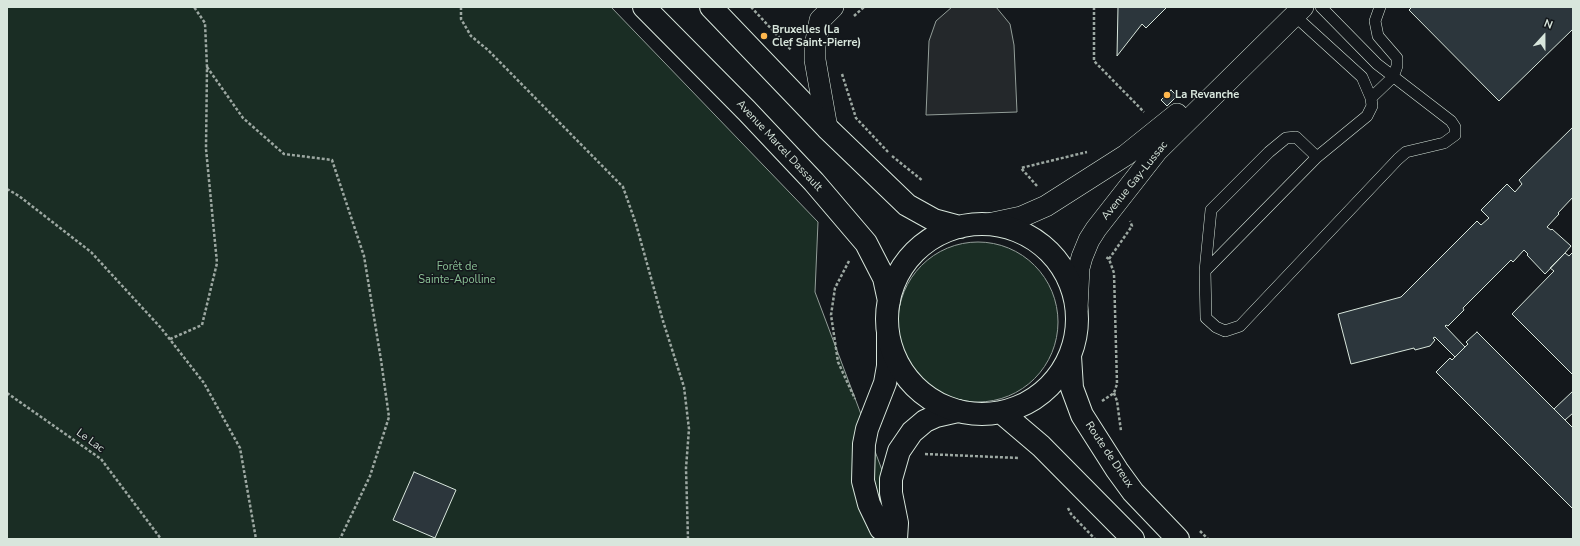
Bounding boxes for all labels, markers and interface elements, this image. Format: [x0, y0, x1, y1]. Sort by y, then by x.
north arrow [1524, 16, 1564, 56]
text: N [1542, 16, 1555, 33]
place label: Bruxelles (La Clef Saint-Pierre) [772, 23, 861, 49]
marker: Bruxelles (La Clef Saint-Pierre) [759, 31, 769, 41]
place label: La Revanche [1175, 88, 1239, 102]
marker: La Revanche [1162, 90, 1172, 100]
street label: Avenue Marcel Dassault [733, 98, 825, 194]
street label: Avenue Gay-Lussac [1099, 139, 1171, 223]
park label: Forêt de Sainte-Apolline [418, 260, 496, 286]
street label: Route de Dreux [1082, 419, 1136, 491]
street label: Le Lac [73, 426, 107, 456]

